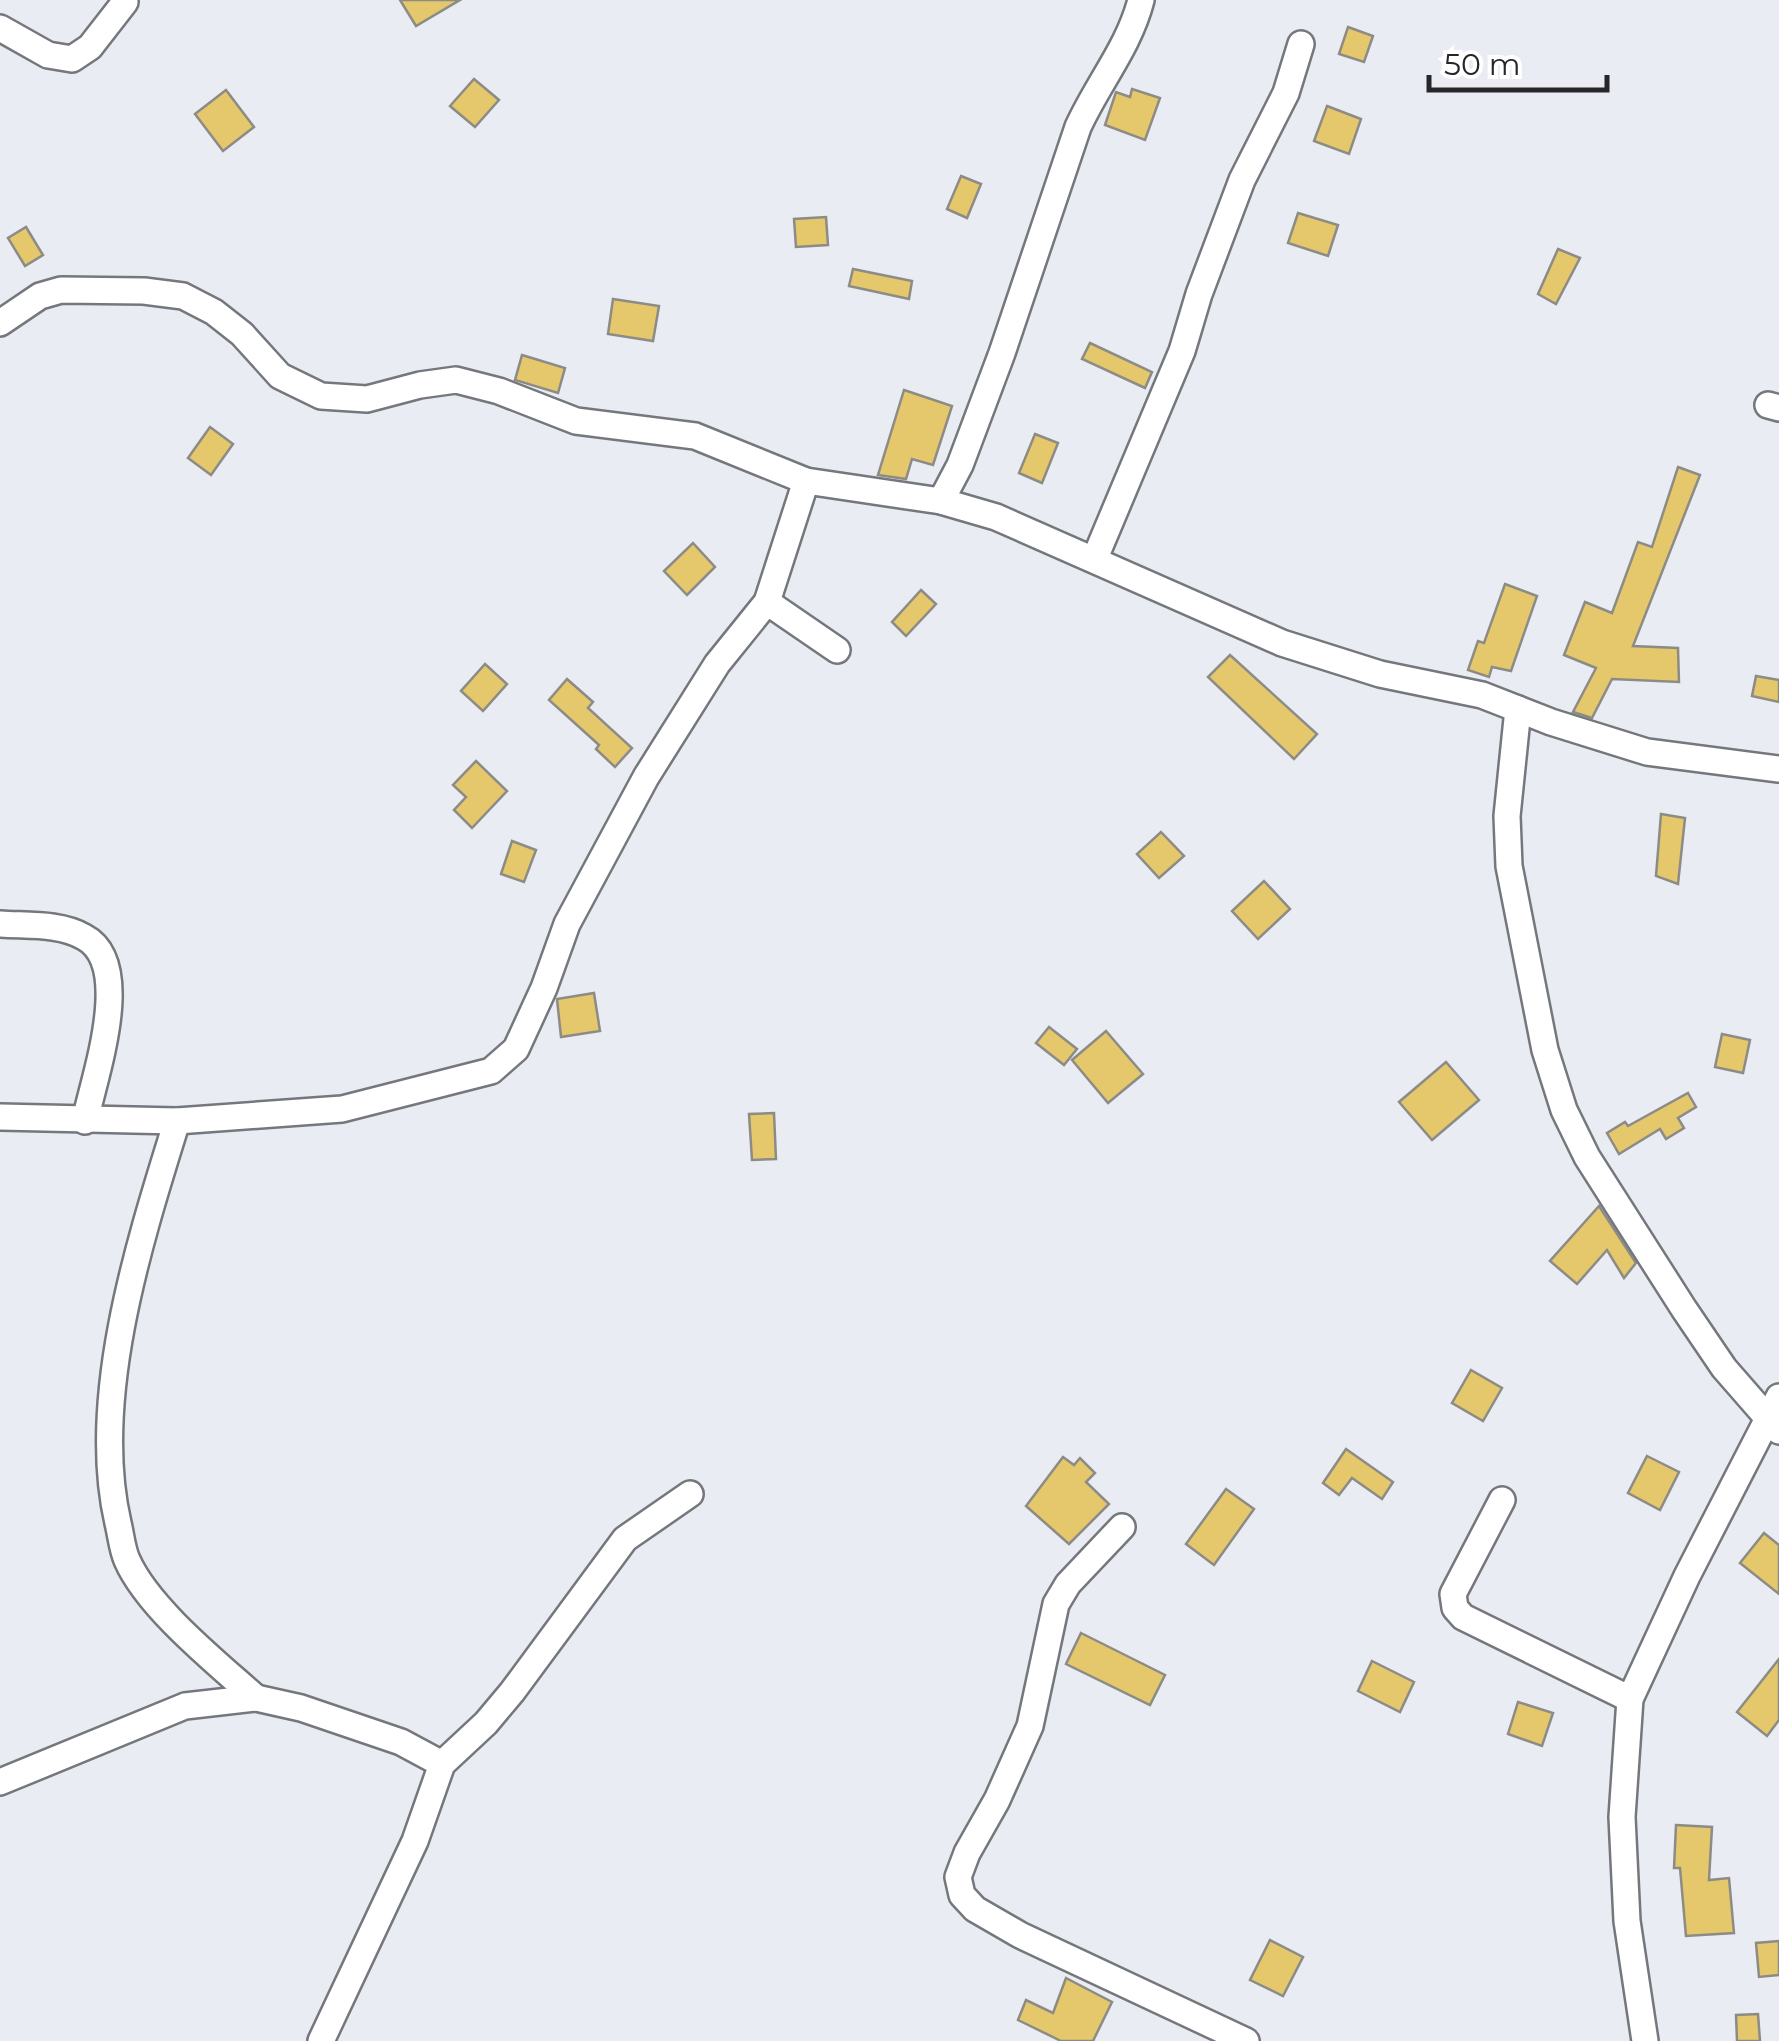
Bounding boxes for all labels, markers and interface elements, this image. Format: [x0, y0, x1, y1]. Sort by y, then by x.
scale bar [1429, 30, 1606, 92]
text: 50 m [1444, 46, 1521, 83]

